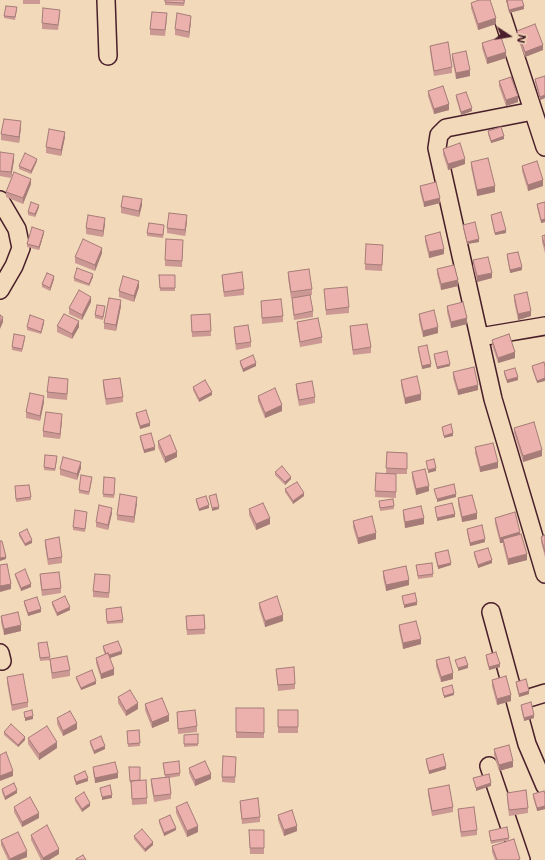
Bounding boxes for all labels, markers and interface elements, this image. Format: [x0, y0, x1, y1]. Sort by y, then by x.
north arrow [489, 16, 529, 56]
text: N [513, 33, 529, 44]

